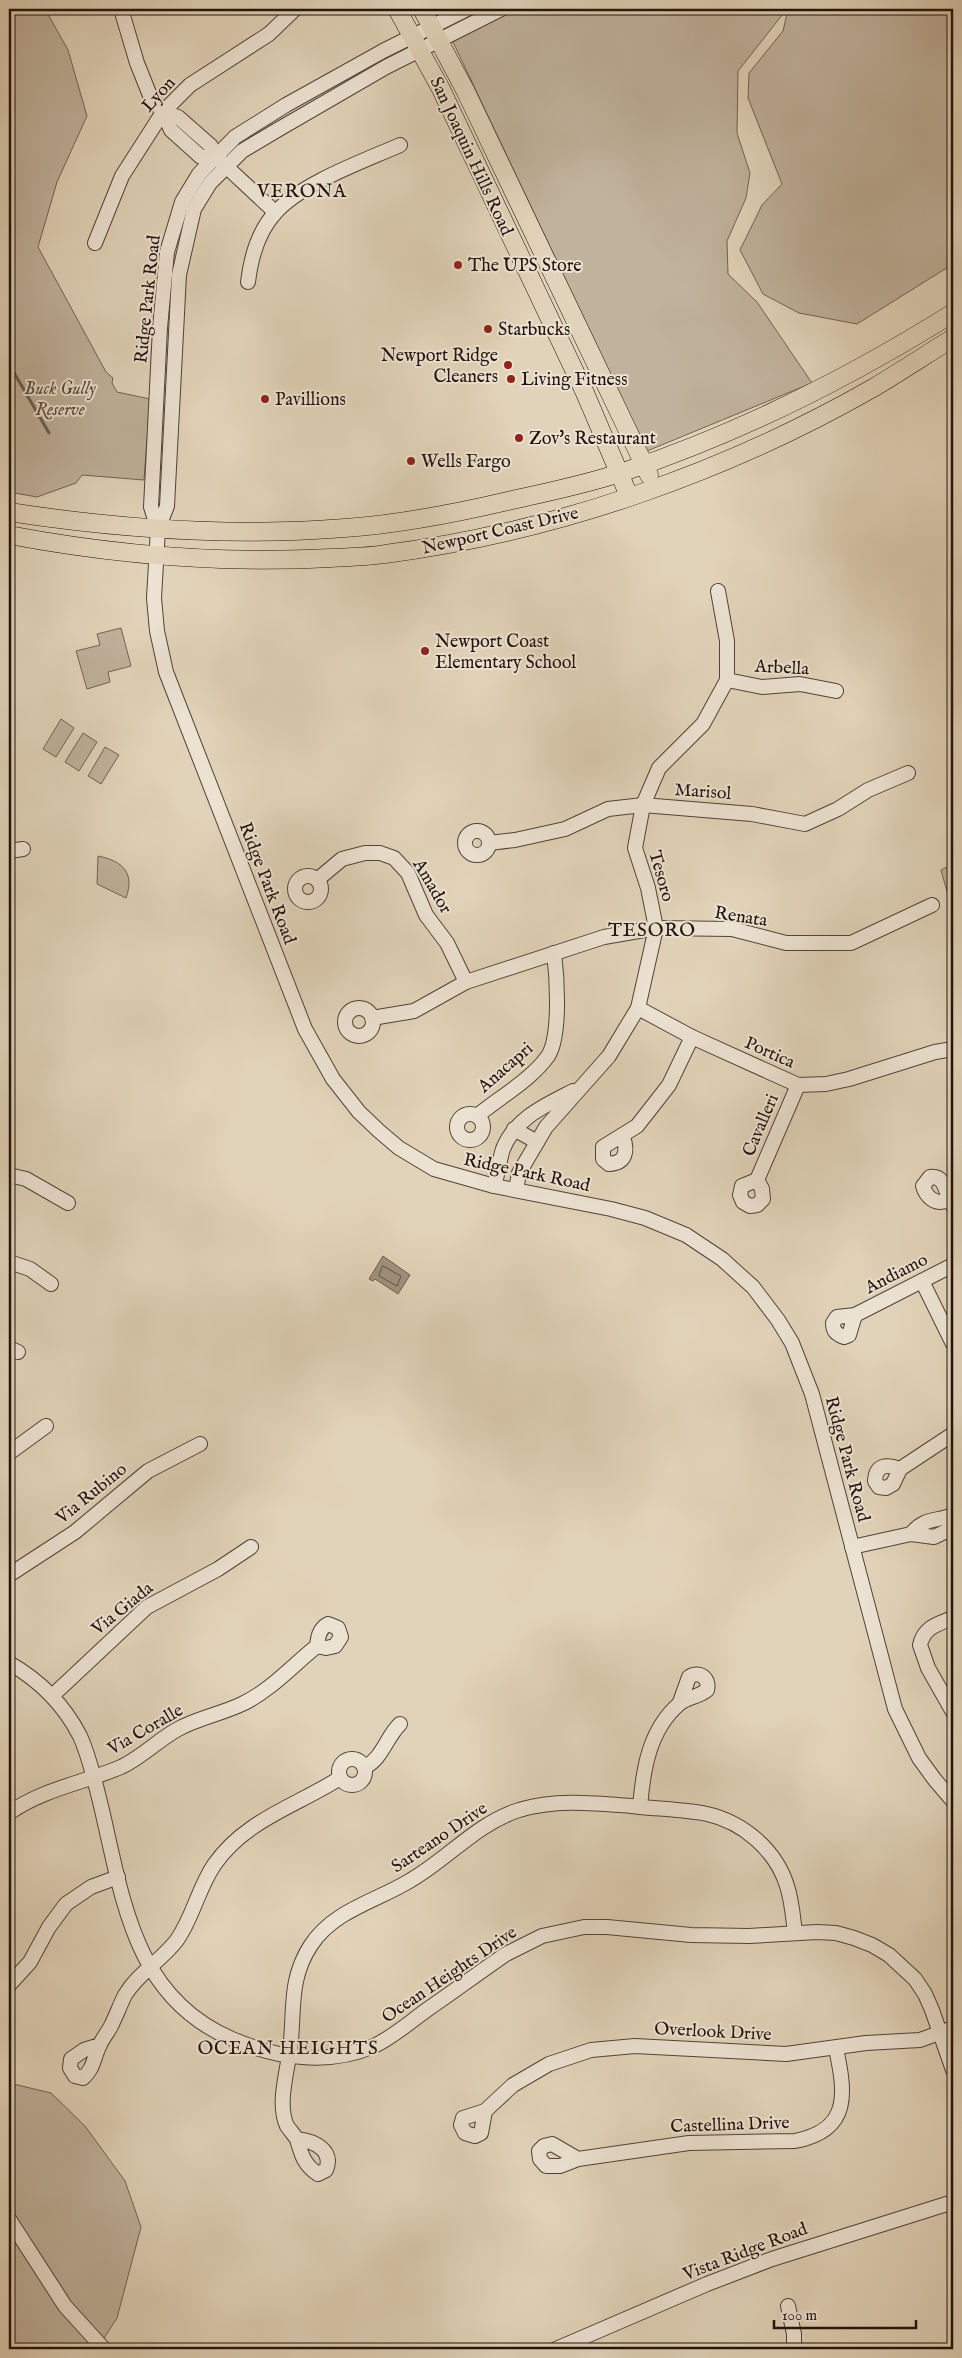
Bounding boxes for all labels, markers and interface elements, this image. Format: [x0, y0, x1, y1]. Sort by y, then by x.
street label: Lyon [137, 72, 181, 118]
street label: San Joaquin Hills Road [424, 74, 518, 240]
district label: VERONA [256, 180, 347, 204]
street label: Ridge Park Road [130, 234, 167, 364]
place label: The UPS Store [468, 255, 582, 278]
marker: The UPS Store [452, 259, 464, 271]
place label: Starbucks [498, 319, 570, 342]
marker: Starbucks [482, 323, 494, 335]
place label: Newport Ridge Cleaners [381, 345, 498, 389]
marker: Newport Ridge Cleaners [502, 359, 514, 371]
place label: Living Fitness [521, 369, 627, 392]
marker: Living Fitness [505, 373, 517, 385]
park label: Buck Gully Reserve [24, 378, 96, 422]
place label: Pavillions [275, 389, 346, 412]
marker: Pavillions [259, 393, 271, 405]
place label: Zov's Restaurant [529, 428, 656, 451]
marker: Zov's Restaurant [513, 432, 525, 444]
place label: Wells Fargo [421, 451, 511, 474]
marker: Wells Fargo [405, 455, 417, 467]
street label: Newport Coast Drive [420, 502, 581, 561]
place label: Newport Coast Elementary School [435, 631, 576, 675]
marker: Newport Coast Elementary School [419, 645, 431, 657]
street label: Arbella [753, 656, 810, 681]
street label: Marisol [674, 779, 732, 806]
street label: Ridge Park Road [233, 819, 301, 948]
street label: Tesoro [642, 848, 679, 905]
street label: Amador [406, 854, 457, 919]
street label: Renata [713, 902, 769, 933]
district label: TESORO [608, 919, 696, 943]
street label: Portica [741, 1032, 798, 1075]
street label: Anacapri [473, 1038, 539, 1099]
street label: Cavalleri [738, 1091, 785, 1160]
street label: Ridge Park Road [461, 1149, 592, 1198]
street label: Andiamo [861, 1249, 932, 1300]
street label: Ridge Park Road [819, 1394, 874, 1525]
street label: Via Rubino [51, 1458, 132, 1530]
street label: Via Giada [87, 1577, 159, 1642]
street label: Via Coralle [103, 1700, 188, 1762]
street label: Sarteano Drive [387, 1798, 492, 1879]
street label: Ocean Heights Drive [378, 1921, 522, 2029]
street label: Overlook Drive [654, 2018, 772, 2047]
district label: OCEAN HEIGHTS [197, 2037, 379, 2061]
street label: Castellina Drive [670, 2112, 790, 2139]
street label: Vista Ridge Road [679, 2218, 811, 2287]
scale bar [774, 2298, 917, 2330]
text: 100 m [782, 2306, 818, 2325]

